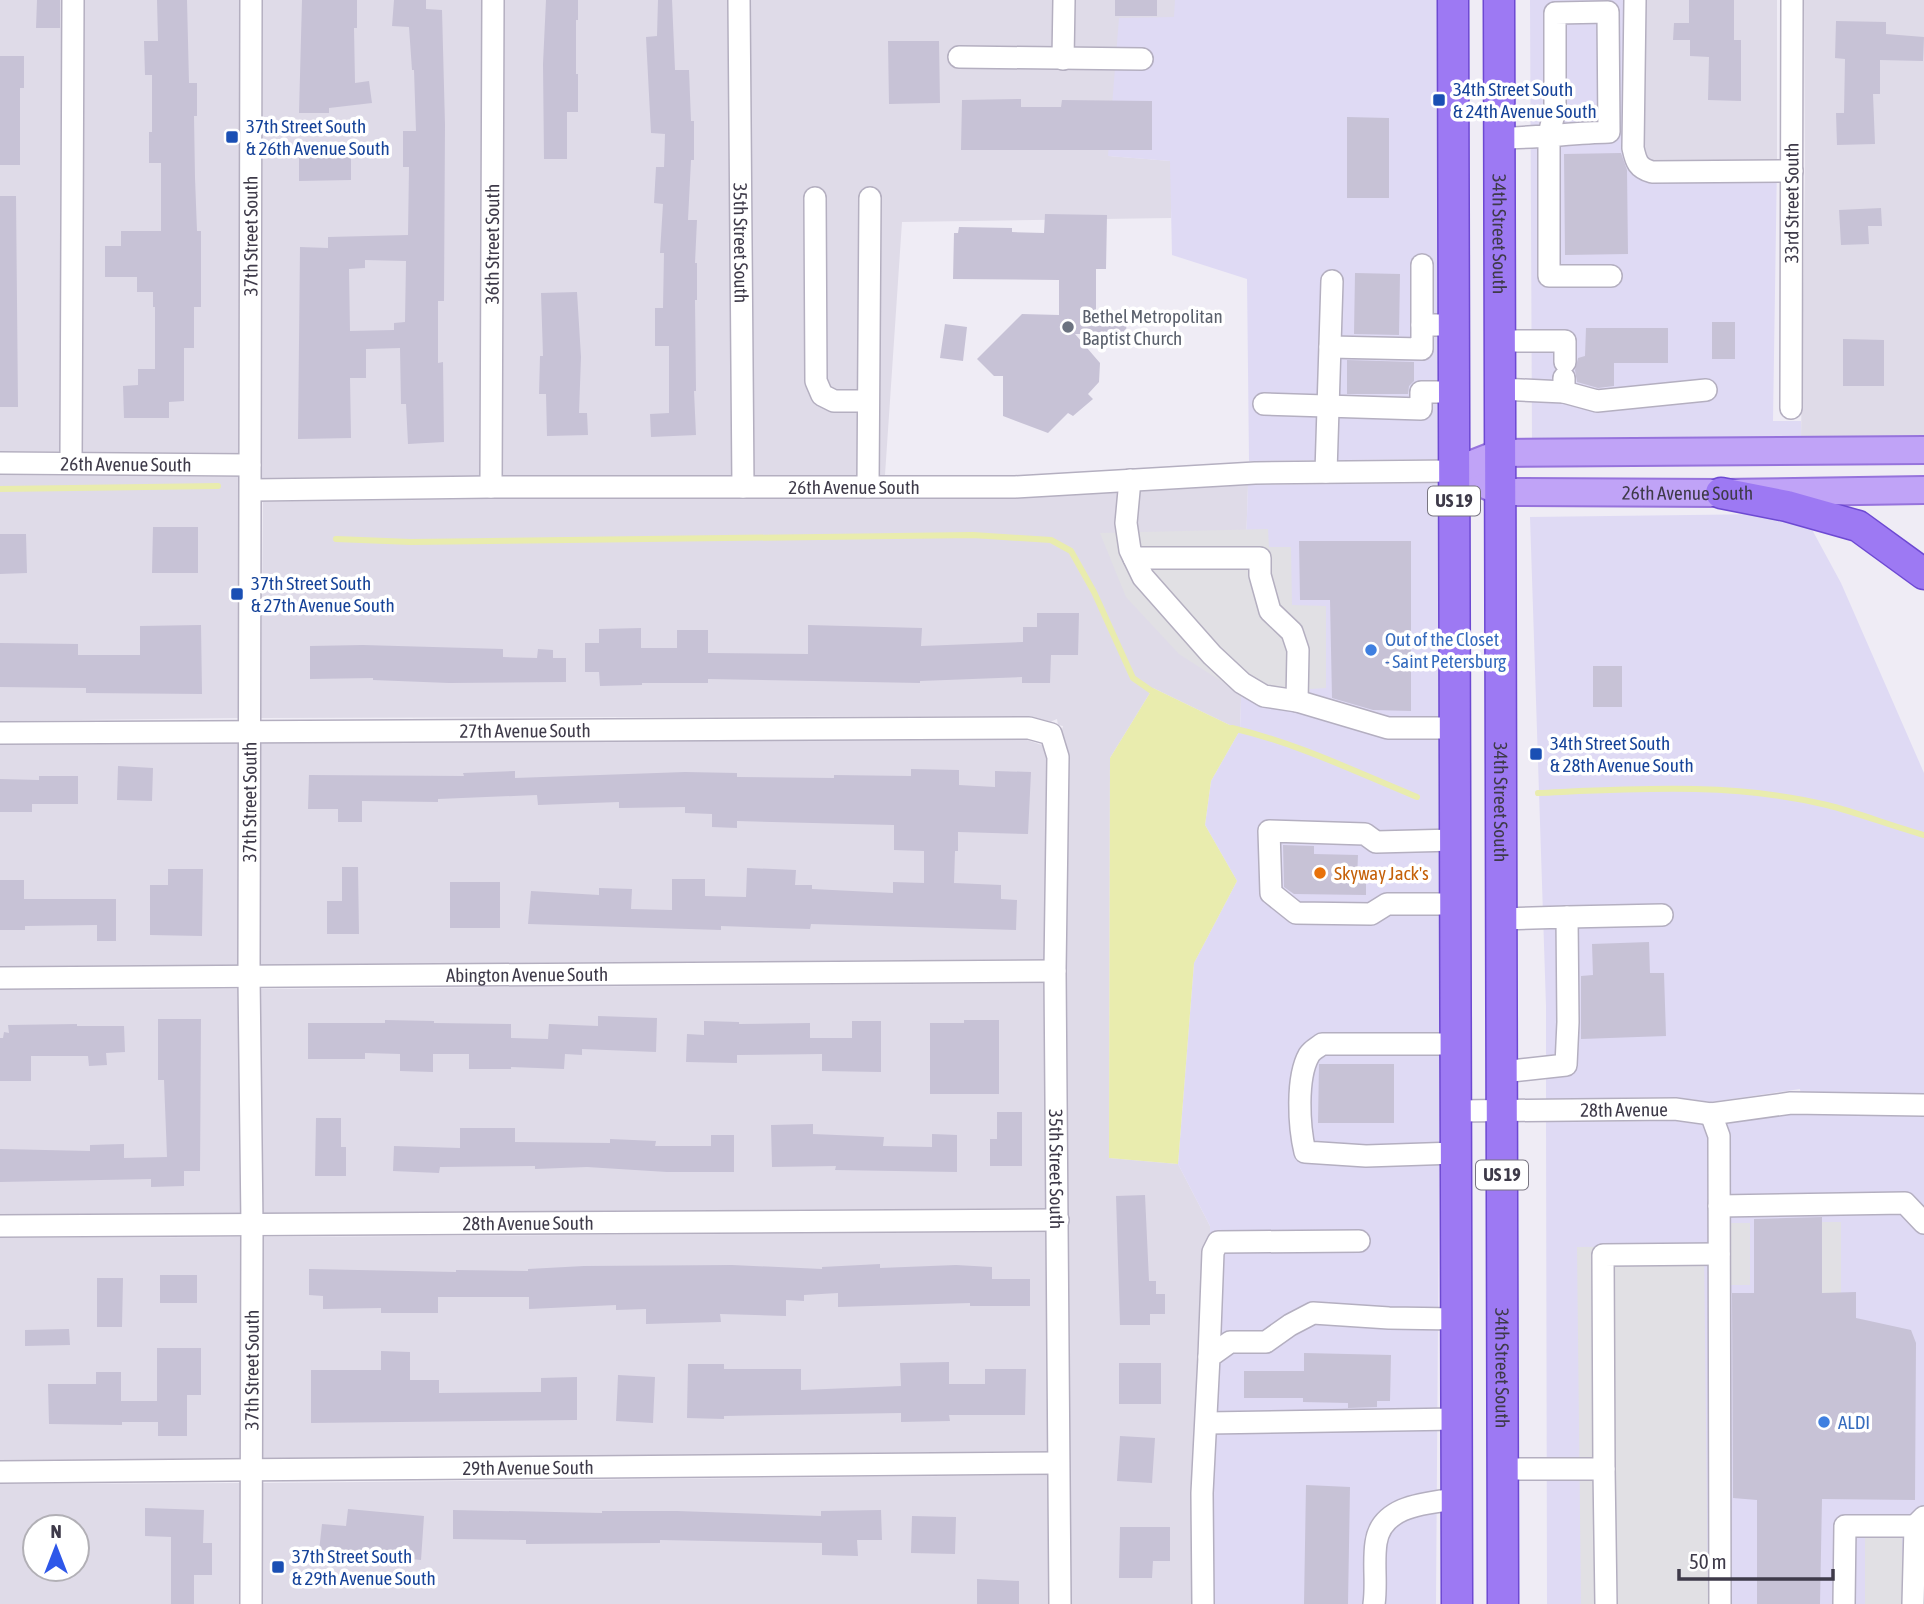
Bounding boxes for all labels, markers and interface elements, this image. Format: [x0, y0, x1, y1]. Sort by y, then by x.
place label: 34th Street South & 24th Avenue South [1453, 78, 1597, 122]
marker: 34th Street South & 24th Avenue South [1431, 92, 1447, 108]
place label: 37th Street South & 26th Avenue South [246, 115, 390, 159]
marker: 37th Street South & 26th Avenue South [224, 129, 240, 145]
street label: 33rd Street South [1780, 143, 1803, 263]
street label: 34th Street South [1488, 174, 1511, 294]
street label: 37th Street South [239, 176, 262, 296]
street label: 35th Street South [730, 183, 752, 303]
street label: 36th Street South [481, 184, 503, 304]
place label: Bethel Metropolitan Baptist Church [1082, 305, 1223, 349]
marker: Bethel Metropolitan Baptist Church [1060, 319, 1076, 335]
street label: 26th Avenue South [60, 452, 192, 476]
street label: 26th Avenue South [788, 476, 920, 498]
street label: 26th Avenue South [1622, 482, 1753, 504]
road number: US 19 [1428, 486, 1480, 516]
place label: 37th Street South & 27th Avenue South [251, 572, 395, 616]
marker: 37th Street South & 27th Avenue South [229, 586, 245, 602]
place label: Out of the Closet - Saint Petersburg [1385, 628, 1507, 672]
marker: Out of the Closet - Saint Petersburg [1363, 642, 1379, 658]
street label: 27th Avenue South [459, 719, 591, 742]
place label: 34th Street South & 28th Avenue South [1550, 732, 1694, 776]
street label: 37th Street South [238, 742, 260, 862]
street label: 34th Street South [1490, 742, 1512, 862]
marker: 34th Street South & 28th Avenue South [1528, 746, 1544, 762]
place label: Skyway Jack's [1334, 862, 1429, 884]
marker: Skyway Jack's [1312, 865, 1328, 881]
street label: Abington Avenue South [446, 963, 608, 986]
street label: 28th Avenue [1580, 1098, 1668, 1121]
street label: 35th Street South [1045, 1109, 1068, 1229]
road number: US 19 [1476, 1160, 1528, 1190]
street label: 28th Avenue South [462, 1212, 594, 1234]
street label: 34th Street South [1491, 1308, 1514, 1428]
street label: 37th Street South [240, 1310, 263, 1430]
place label: ALDI [1838, 1411, 1870, 1433]
marker: ALDI [1816, 1414, 1832, 1430]
street label: 29th Avenue South [462, 1456, 594, 1479]
north arrow [21, 1513, 91, 1583]
text: N [50, 1520, 62, 1542]
scale bar [1679, 1538, 1833, 1582]
place label: 37th Street South & 29th Avenue South [292, 1545, 436, 1589]
text: 50 m [1689, 1549, 1727, 1573]
marker: 37th Street South & 29th Avenue South [270, 1559, 286, 1575]

